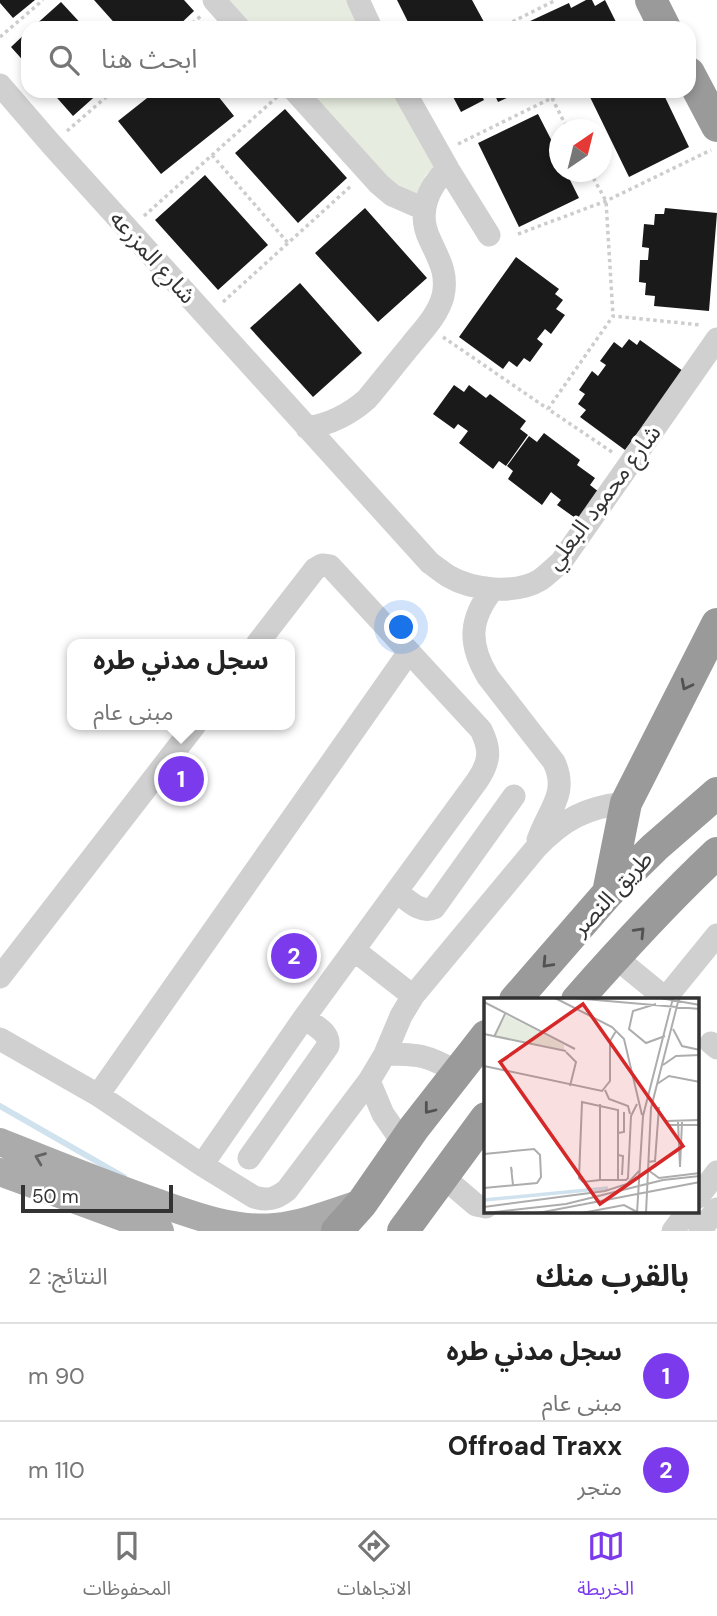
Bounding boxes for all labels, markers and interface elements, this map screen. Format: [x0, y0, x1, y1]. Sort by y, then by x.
search box [21, 21, 696, 98]
icon: search [45, 41, 83, 79]
text: ابحث هنا [101, 42, 198, 76]
north arrow [549, 119, 612, 182]
street label: شارع المزرعه [102, 204, 203, 311]
street label: شارع محمود البعلي [539, 418, 669, 577]
your location [384, 610, 418, 644]
popup [67, 639, 295, 730]
text: سجل مدني طره [93, 643, 269, 677]
one-way arrow [681, 678, 695, 690]
text: مبنى عام [93, 697, 174, 727]
pin: 1 [158, 753, 204, 805]
street label: طريق النصر [564, 844, 659, 943]
one-way arrow [631, 927, 644, 940]
pin: 2 [271, 930, 317, 982]
one-way arrow [543, 955, 555, 968]
inset map [484, 998, 700, 1214]
one-way arrow [424, 1101, 437, 1114]
one-way arrow [34, 1153, 46, 1167]
scale bar [21, 1182, 173, 1214]
text: 50 m [32, 1184, 79, 1209]
text: بالقرب منك [536, 1256, 689, 1295]
text: النتائج: 2 [28, 1261, 108, 1291]
text: سجل مدني طره [446, 1334, 622, 1368]
text: 90 m [28, 1361, 85, 1391]
text: 1 [662, 1361, 670, 1391]
text: مبنى عام [542, 1388, 622, 1418]
text: Offroad Traxx [448, 1429, 622, 1463]
text: 110 m [28, 1455, 85, 1485]
text: 2 [659, 1455, 673, 1485]
text: متجر [578, 1472, 622, 1502]
tab: المحفوظات [83, 1527, 171, 1609]
tab: الاتجاهات [337, 1527, 411, 1609]
tab: الخريطة [577, 1527, 634, 1609]

